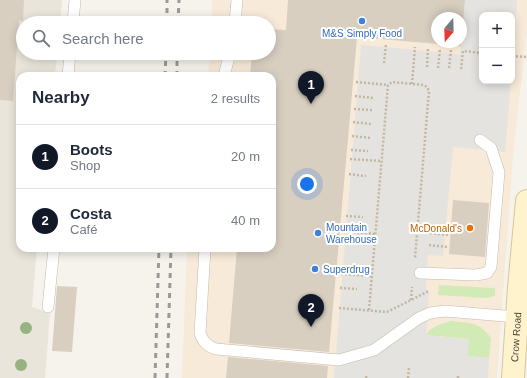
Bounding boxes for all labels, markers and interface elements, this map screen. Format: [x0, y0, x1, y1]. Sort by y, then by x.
north arrow [431, 12, 467, 48]
map controls [479, 12, 515, 84]
button: + [479, 12, 515, 48]
search box [16, 16, 276, 60]
marker: M&S Simply Food [357, 16, 367, 26]
icon: search [30, 27, 52, 49]
place label: M&S Simply Food [322, 28, 402, 39]
text: Search here [62, 30, 144, 47]
button: − [479, 48, 515, 84]
pin: 1 [298, 71, 324, 104]
text: Nearby [32, 88, 90, 107]
text: 2 results [211, 91, 260, 106]
text: Boots [70, 141, 113, 158]
text: 1 [41, 149, 49, 164]
text: 20 m [231, 149, 260, 164]
text: Shop [70, 158, 100, 173]
your location [297, 174, 317, 194]
text: Costa [70, 205, 112, 222]
text: 2 [41, 213, 49, 228]
text: 40 m [231, 213, 260, 228]
text: Café [70, 222, 97, 237]
place label: Mountain Warehouse [326, 222, 377, 245]
place label: McDonald's [410, 223, 462, 234]
marker: McDonald's [465, 223, 475, 233]
marker: Mountain Warehouse [313, 228, 323, 238]
marker: Superdrug [310, 264, 320, 274]
place label: Superdrug [323, 264, 370, 275]
pin: 2 [298, 294, 324, 327]
street label: Crow Road [509, 312, 523, 362]

